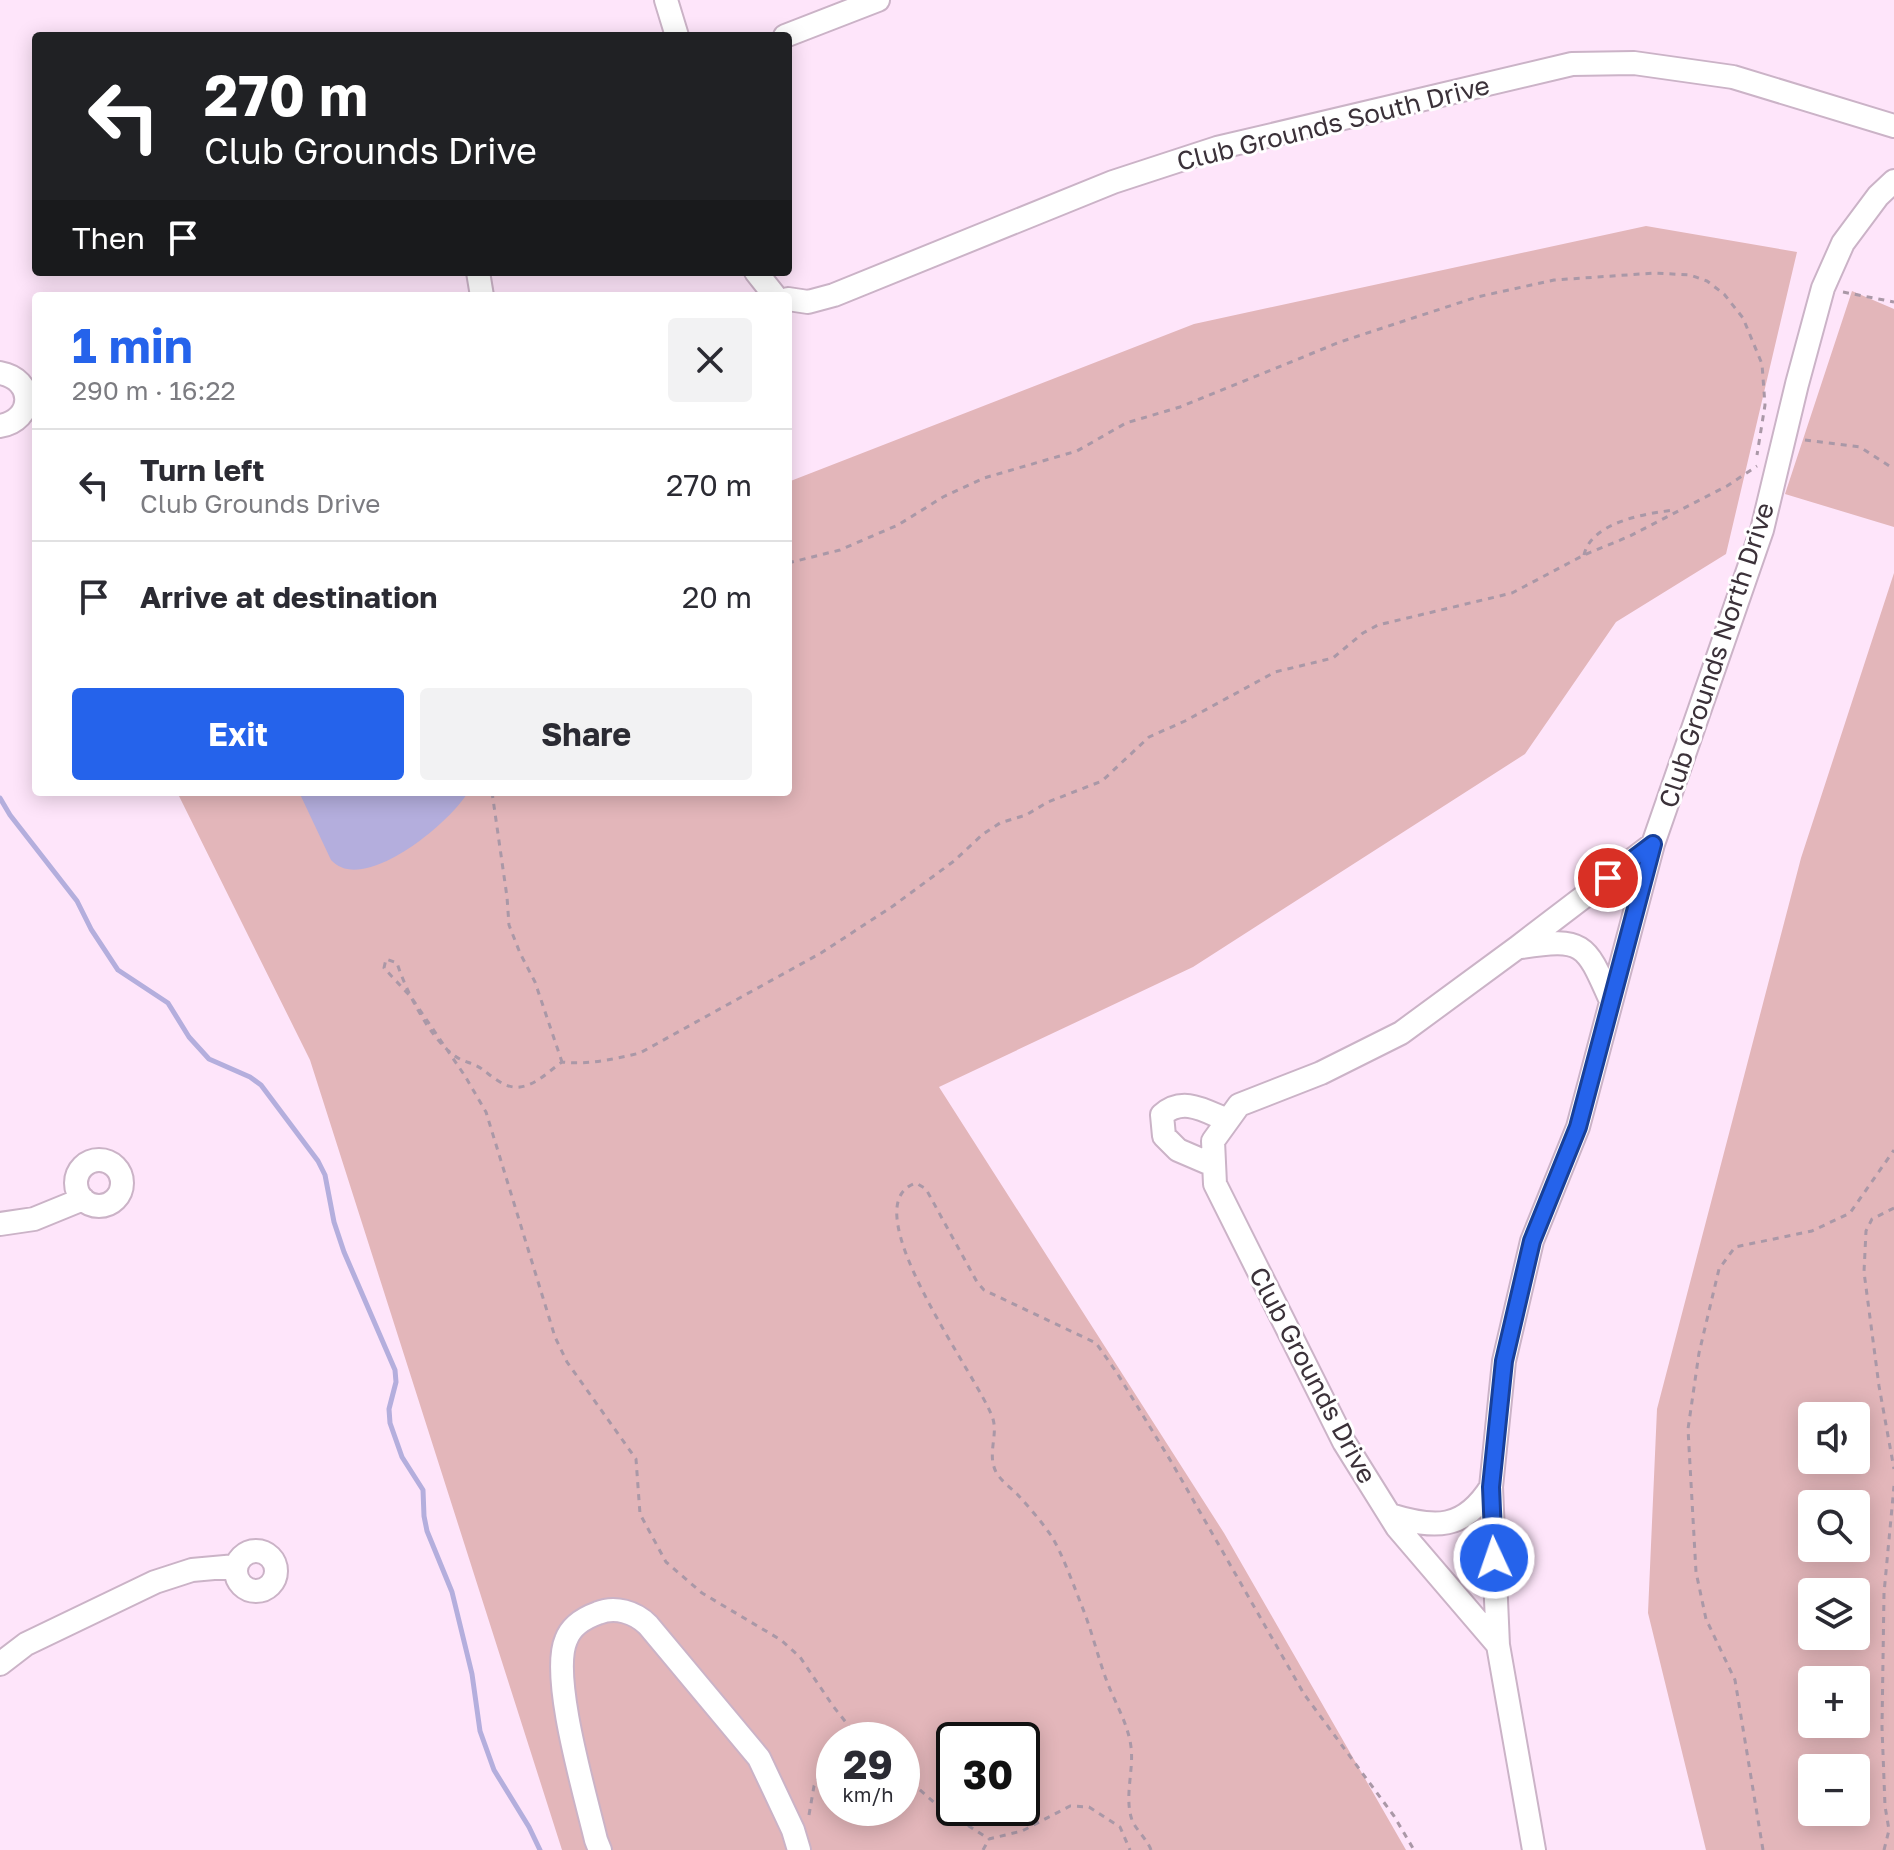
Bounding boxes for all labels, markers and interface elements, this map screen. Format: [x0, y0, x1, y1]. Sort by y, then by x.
text: 270 m [204, 61, 368, 128]
icon: left [72, 64, 176, 168]
street label: Club Grounds South Drive [1173, 69, 1493, 177]
text: Club Grounds Drive [204, 129, 537, 172]
icon: arrive [161, 216, 205, 260]
text: Then [72, 220, 145, 256]
text: 1 min [72, 316, 193, 374]
button: close [668, 318, 752, 402]
text: 290 m · 16:22 [72, 375, 236, 406]
text: Turn left [140, 452, 265, 488]
icon: left [72, 463, 116, 507]
text: 270 m [666, 467, 752, 503]
text: Club Grounds Drive [140, 488, 380, 519]
street label: Club Grounds North Drive [1652, 498, 1780, 812]
icon: arrive [72, 575, 116, 619]
text: Arrive at destination [140, 579, 437, 615]
text: 20 m [682, 579, 752, 615]
button: Exit [72, 688, 404, 780]
button: Share [420, 688, 752, 780]
pin [1574, 844, 1642, 912]
icon: arrive [1586, 856, 1630, 900]
street label: Club Grounds Drive [1243, 1262, 1383, 1488]
map controls [1798, 1402, 1870, 1826]
button: sound [1798, 1402, 1870, 1474]
button: search [1798, 1490, 1870, 1562]
position arrow [1452, 1516, 1536, 1600]
button: layers [1798, 1578, 1870, 1650]
button: + [1798, 1666, 1870, 1738]
speed limit sign: 30 [936, 1722, 1040, 1826]
text: 29 [843, 1740, 893, 1788]
button: − [1798, 1754, 1870, 1826]
text: km/h [843, 1782, 893, 1806]

